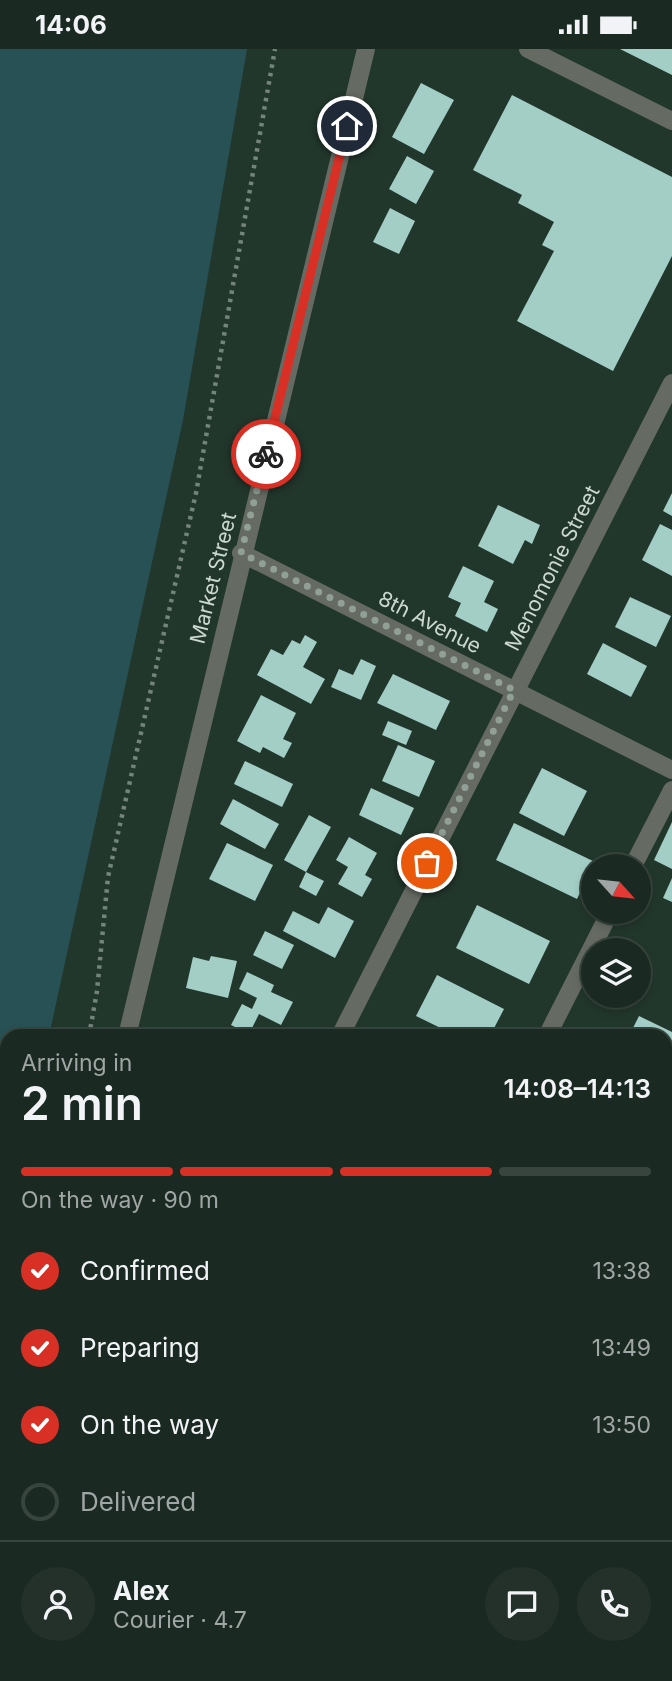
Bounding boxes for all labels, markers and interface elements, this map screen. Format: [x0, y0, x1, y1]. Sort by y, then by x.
text: 14:06 [35, 9, 107, 40]
pin [317, 96, 377, 156]
icon: home [328, 107, 366, 145]
courier [231, 419, 301, 489]
icon: bike [247, 435, 285, 473]
street label: Menomonie Street [500, 481, 605, 655]
street label: Market Street [185, 510, 241, 646]
street label: 8th Avenue [374, 585, 486, 659]
pin [397, 833, 457, 893]
icon: bag [408, 844, 446, 882]
north arrow [581, 854, 651, 924]
map controls [581, 854, 651, 1008]
button: layers [581, 938, 651, 1008]
text: Arriving in [21, 1049, 132, 1077]
text: 14:08–14:13 [503, 1073, 651, 1104]
text: 2 min [21, 1075, 143, 1131]
text: On the way · 90 m [21, 1186, 219, 1214]
icon: check [21, 1252, 59, 1290]
text: Confirmed [80, 1255, 210, 1286]
text: 13:38 [592, 1257, 651, 1285]
icon: check [21, 1329, 59, 1367]
text: Preparing [80, 1332, 200, 1363]
text: 13:49 [592, 1334, 651, 1362]
icon: check [21, 1406, 59, 1444]
text: On the way [80, 1409, 219, 1440]
text: 13:50 [592, 1411, 651, 1439]
text: Delivered [80, 1486, 196, 1517]
button: person [21, 1567, 95, 1641]
button: chat [485, 1567, 559, 1641]
button: phone [577, 1567, 651, 1641]
text: Alex [113, 1575, 170, 1606]
text: Courier · 4.7 [113, 1606, 247, 1634]

